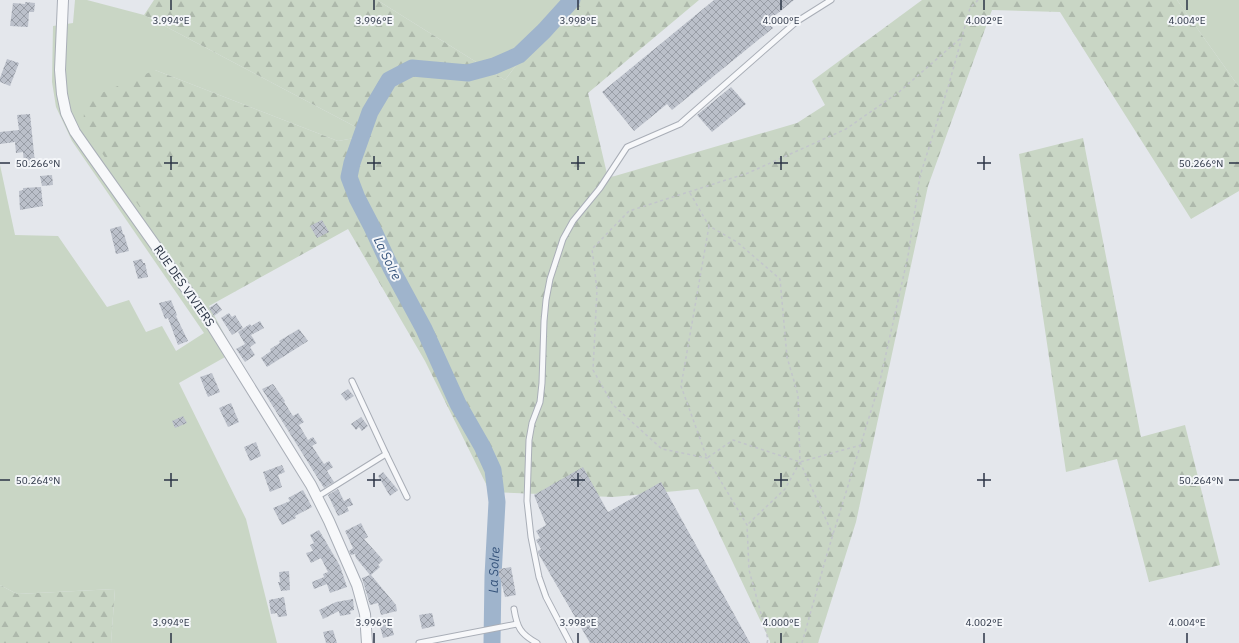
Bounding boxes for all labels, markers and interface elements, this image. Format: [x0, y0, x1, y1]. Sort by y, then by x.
text: 3.994°E [152, 14, 190, 27]
text: 3.996°E [355, 14, 393, 27]
text: 3.998°E [559, 14, 597, 27]
text: 4.000°E [762, 14, 800, 27]
text: 4.002°E [965, 14, 1003, 27]
text: 4.004°E [1168, 14, 1206, 27]
text: 50.266°N [16, 157, 60, 170]
text: 50.266°N [1179, 157, 1223, 170]
water label: La Solre [370, 234, 405, 283]
street label: RUE DES VIVIERS [151, 242, 218, 329]
text: 50.264°N [16, 474, 60, 487]
text: 50.264°N [1179, 474, 1223, 487]
water label: La Solre [485, 546, 504, 593]
text: 3.994°E [152, 616, 190, 629]
text: 3.996°E [355, 616, 393, 629]
text: 3.998°E [559, 616, 597, 629]
text: 4.000°E [762, 616, 800, 629]
text: 4.002°E [965, 616, 1003, 629]
text: 4.004°E [1168, 616, 1206, 629]

